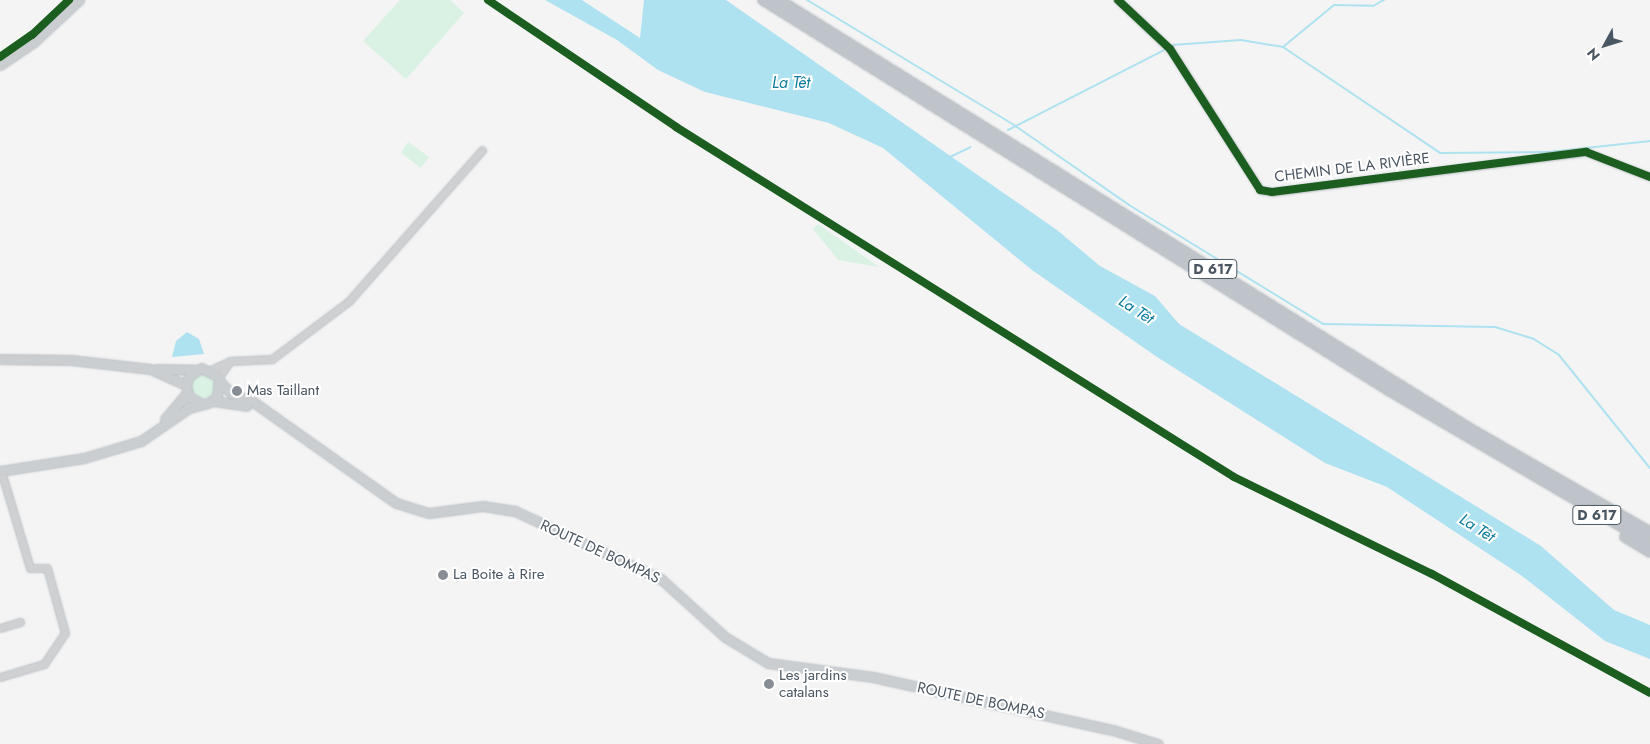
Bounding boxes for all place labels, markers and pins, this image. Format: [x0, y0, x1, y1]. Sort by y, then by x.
place label: Mas Taillant [247, 382, 319, 400]
marker: Mas Taillant [231, 385, 243, 397]
place label: La Boite à Rire [453, 566, 544, 584]
marker: La Boite à Rire [437, 569, 449, 581]
place label: Les jardins catalans [779, 666, 846, 701]
marker: Les jardins catalans [763, 678, 775, 690]

